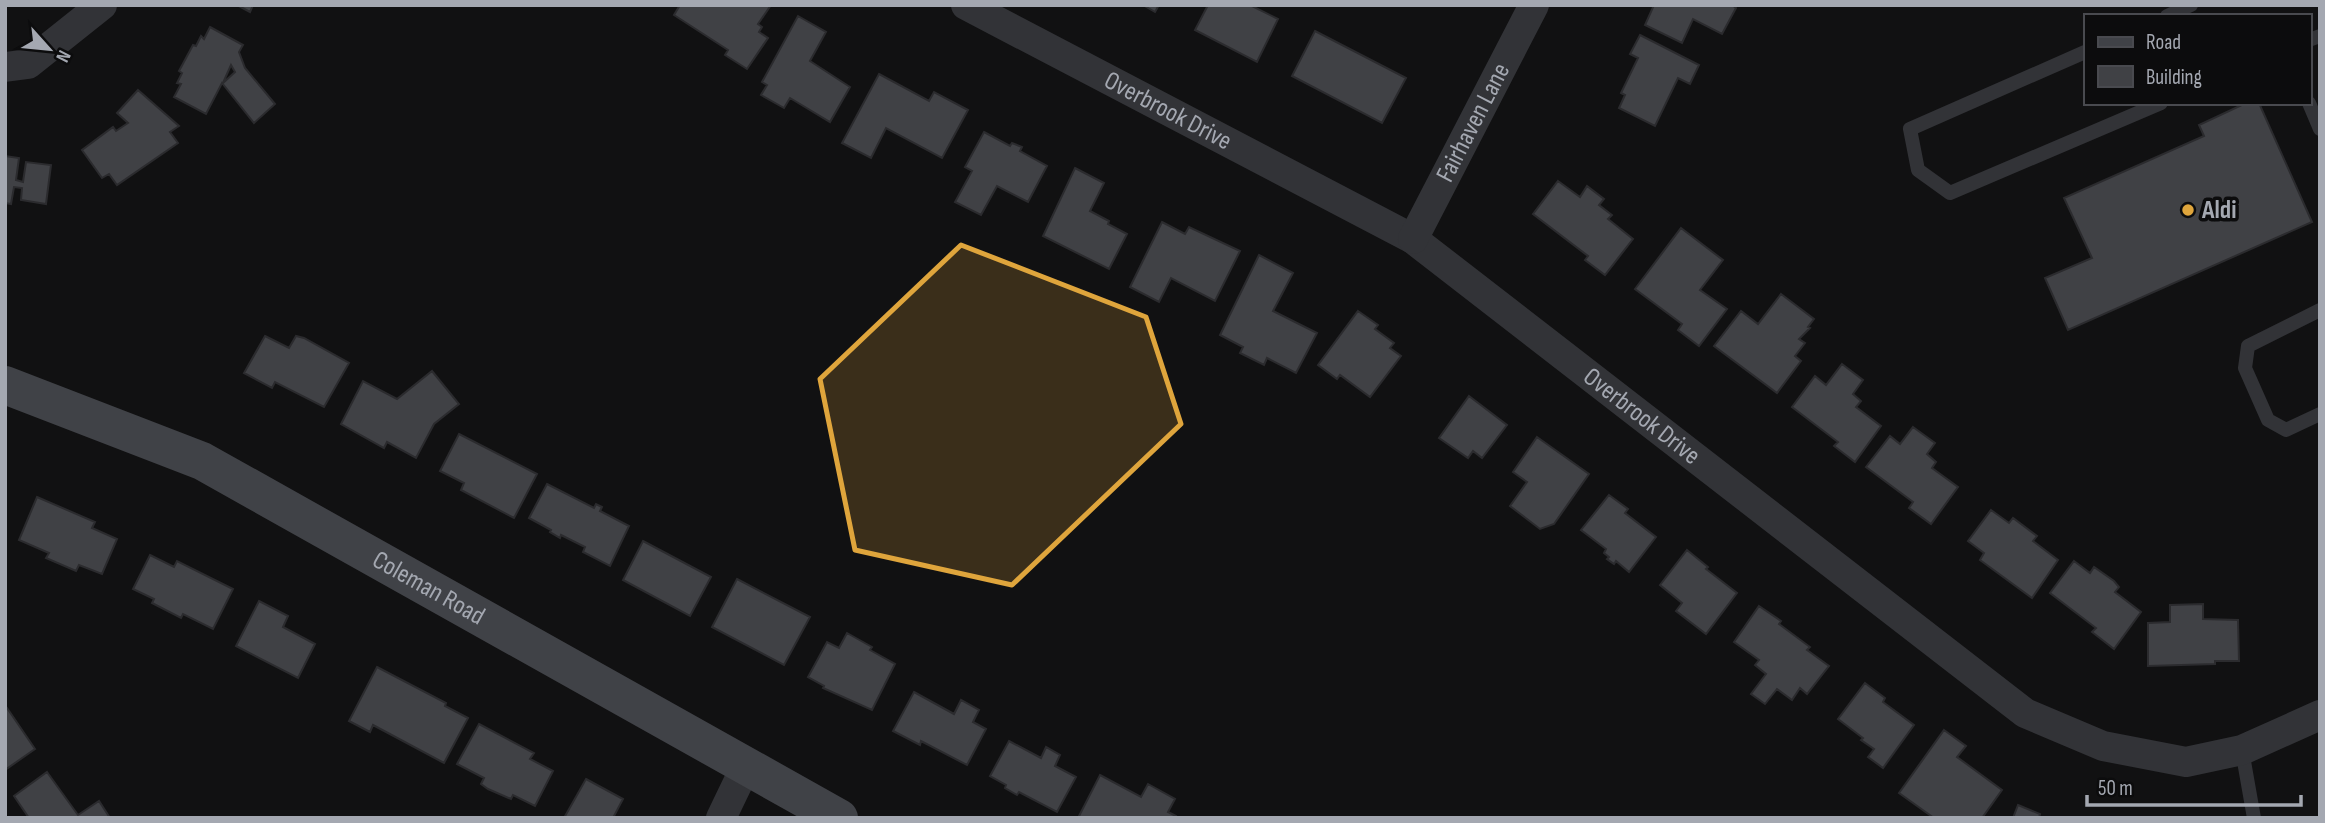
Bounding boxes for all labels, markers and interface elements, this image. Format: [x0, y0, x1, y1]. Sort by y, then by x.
north arrow [14, 14, 84, 84]
legend [2084, 14, 2311, 105]
text: Road [2146, 30, 2181, 55]
text: N [50, 46, 75, 66]
street label: Fairhaven Lane [1430, 58, 1517, 187]
street label: Overbrook Drive [1099, 65, 1237, 157]
text: Building [2146, 65, 2202, 90]
place label: Aldi [2201, 195, 2236, 226]
marker: Aldi [2180, 202, 2196, 218]
street label: Overbrook Drive [1577, 361, 1706, 471]
street label: Coleman Road [367, 544, 490, 632]
scale bar [2087, 764, 2300, 808]
text: 50 m [2098, 776, 2133, 801]

